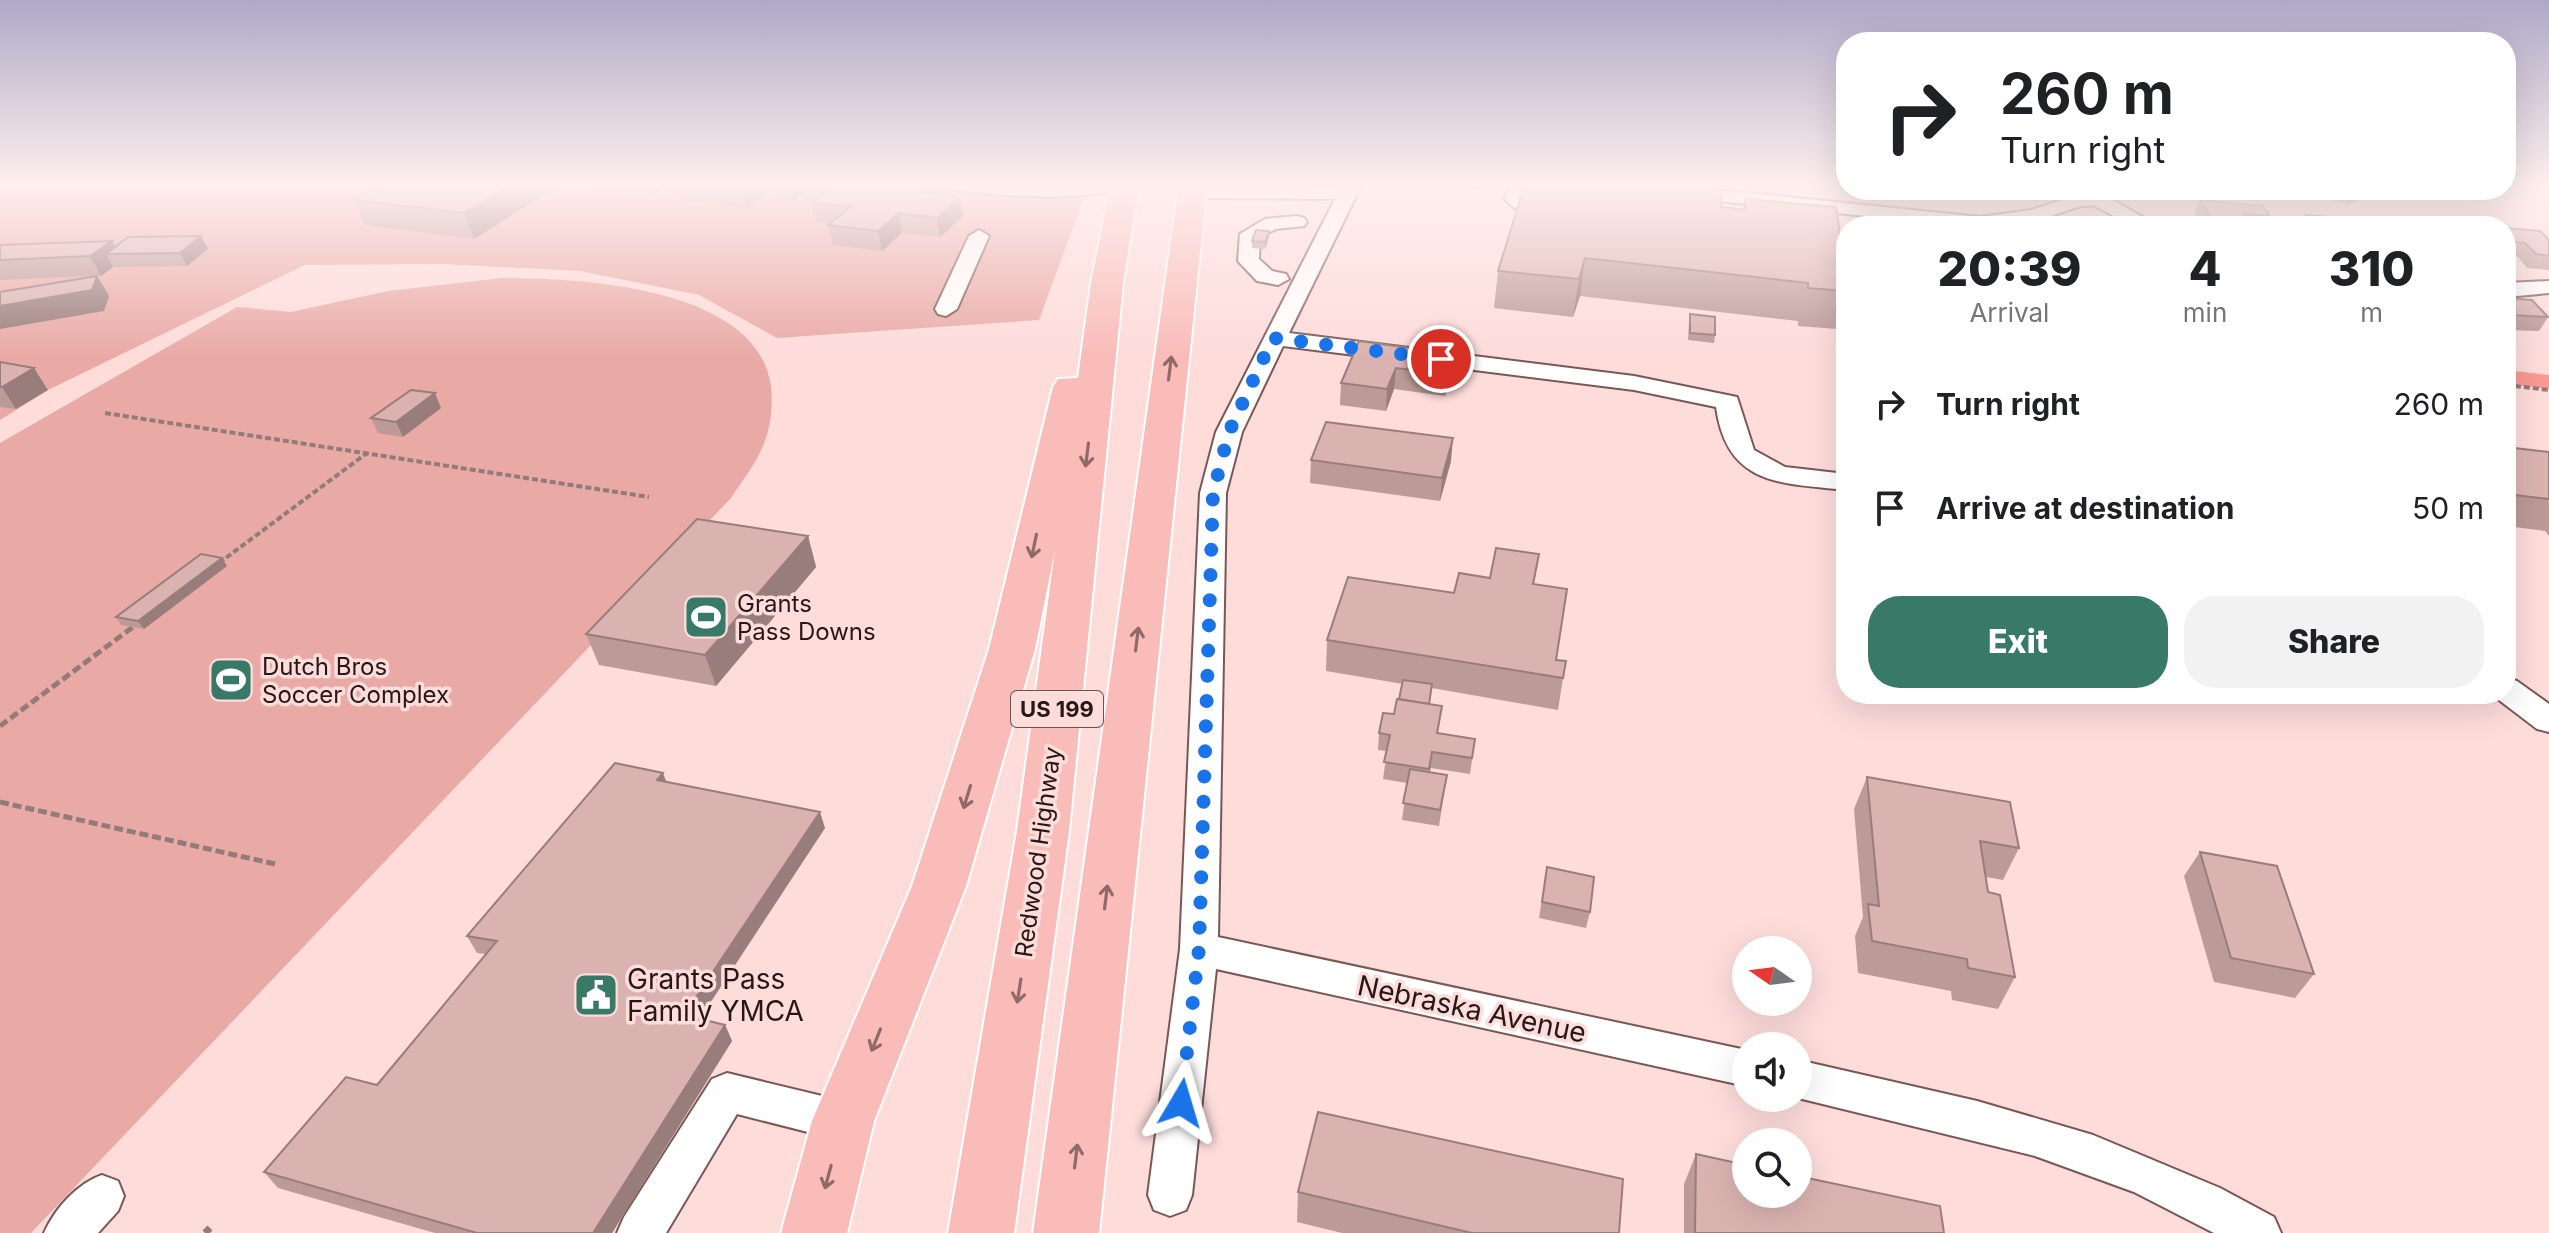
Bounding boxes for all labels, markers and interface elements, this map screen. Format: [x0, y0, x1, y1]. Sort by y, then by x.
text: 260 m [2000, 60, 2174, 128]
icon: right [1868, 64, 1972, 168]
text: Turn right [2000, 128, 2165, 172]
text: 20:39 [1937, 239, 2081, 298]
text: 4 [2189, 239, 2222, 298]
text: 310 [2329, 239, 2415, 298]
text: Arrival [1969, 297, 2049, 328]
text: min [2183, 297, 2227, 328]
text: m [2360, 297, 2383, 328]
pin [1407, 325, 1475, 393]
icon: arrive [1419, 337, 1463, 381]
one-way arrow [1163, 355, 1178, 381]
icon: right [1868, 382, 1912, 426]
text: Turn right [1936, 386, 2080, 422]
text: 260 m [2393, 386, 2484, 422]
one-way arrow [1079, 442, 1094, 467]
icon: arrive [1868, 486, 1912, 530]
text: Arrive at destination [1936, 490, 2234, 526]
text: 50 m [2412, 490, 2484, 526]
one-way arrow [1026, 533, 1041, 558]
place label: Grants Pass Downs [737, 589, 876, 646]
sports icon: Grants Pass Downs [682, 593, 730, 641]
button: Exit [1868, 596, 2168, 688]
button: Share [2184, 596, 2484, 688]
one-way arrow [1130, 626, 1145, 653]
place label: Dutch Bros Soccer Complex [262, 652, 449, 709]
sports icon: Dutch Bros Soccer Complex [207, 656, 255, 704]
road number: US 199 [1011, 691, 1103, 727]
street label: Redwood Highway [1009, 745, 1067, 959]
one-way arrow [959, 783, 974, 809]
one-way arrow [1099, 884, 1114, 911]
north arrow [1732, 936, 1812, 1016]
map controls [1732, 936, 1812, 1208]
place label: Grants Pass Family YMCA [627, 962, 804, 1028]
street label: Nebraska Avenue [1355, 968, 1589, 1050]
public building icon: Grants Pass Family YMCA [572, 971, 620, 1019]
one-way arrow [1011, 977, 1026, 1003]
one-way arrow [868, 1027, 882, 1052]
button: sound [1732, 1032, 1812, 1112]
position arrow [1139, 1061, 1223, 1145]
button: search [1732, 1128, 1812, 1208]
one-way arrow [1068, 1143, 1083, 1169]
one-way arrow [820, 1164, 835, 1190]

